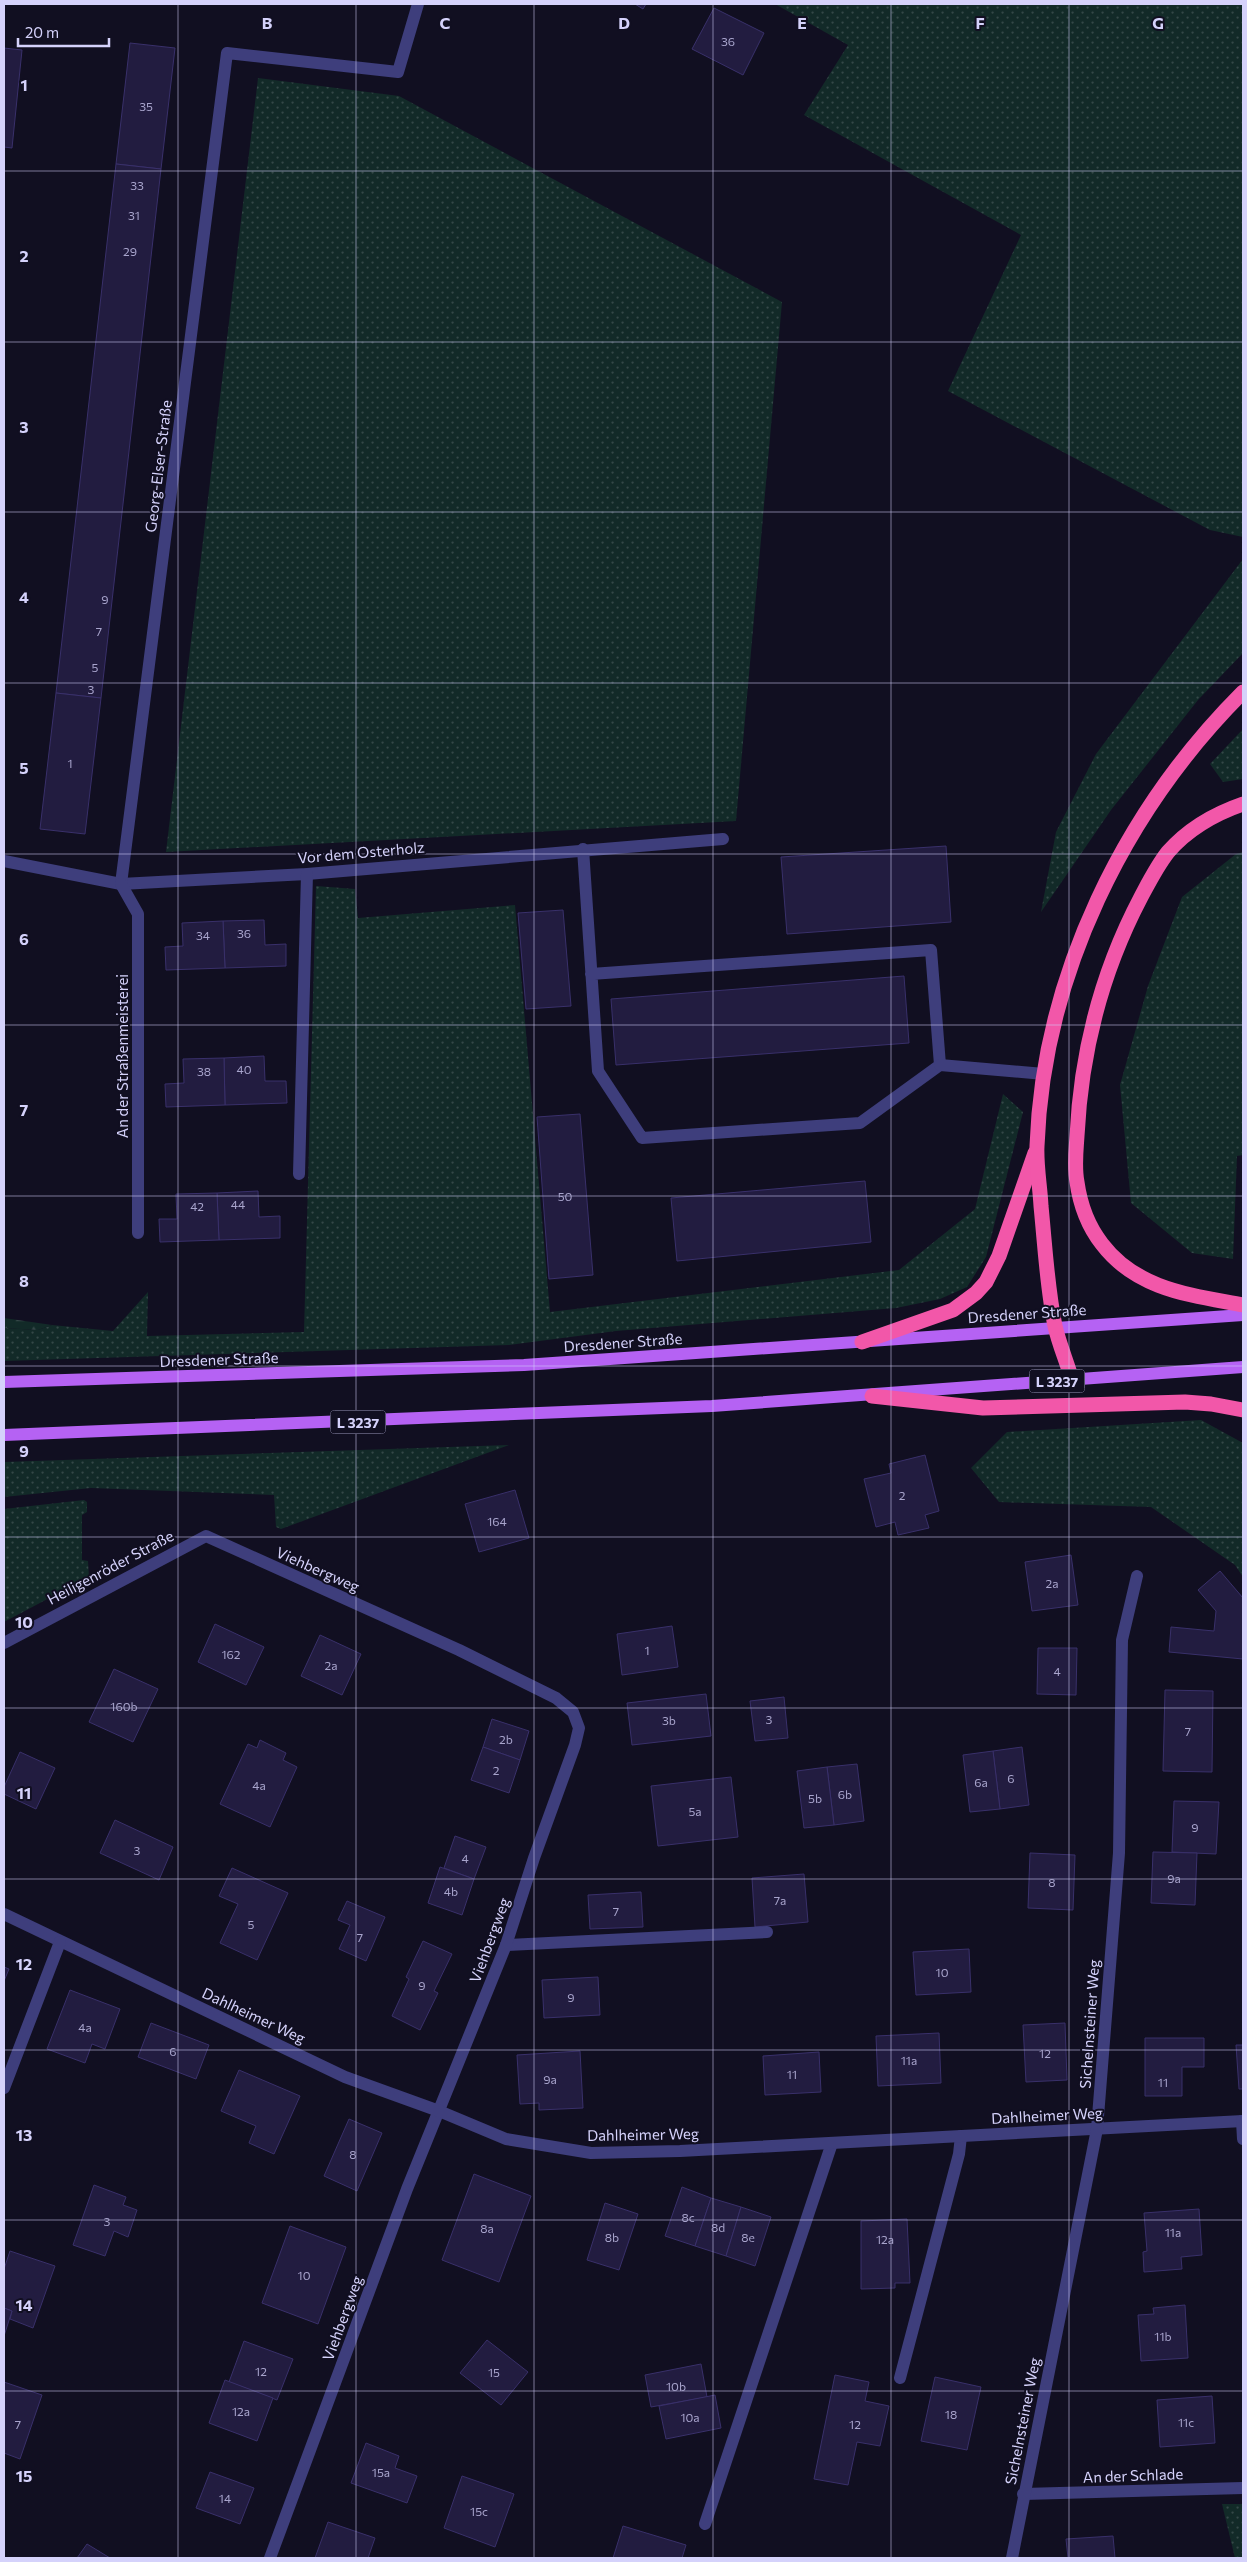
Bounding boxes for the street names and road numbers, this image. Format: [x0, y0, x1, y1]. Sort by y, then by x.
street label: Georg-Elser-Straße [141, 399, 175, 533]
street label: Vor dem Osterholz [297, 837, 425, 867]
street label: An der Straßenmeisterei [113, 974, 131, 1138]
street label: Dresdener Straße [967, 1300, 1087, 1326]
street label: Dresdener Straße [563, 1329, 683, 1355]
street label: Dresdener Straße [159, 1348, 279, 1370]
road number: L 3237 [1030, 1370, 1084, 1392]
road number: L 3237 [330, 1410, 386, 1434]
street label: Heiligenröder Straße [44, 1526, 176, 1608]
street label: Viehbergweg [274, 1543, 362, 1595]
street label: Viehbergweg [465, 1895, 513, 1985]
street label: Sichelnsteiner Weg [1076, 1959, 1102, 2089]
street label: Dahlheimer Weg [200, 1983, 308, 2047]
street label: Dahlheimer Weg [991, 2103, 1103, 2127]
street label: Dahlheimer Weg [587, 2124, 699, 2144]
street label: Viehbergweg [318, 2273, 366, 2363]
street label: Sichelnsteiner Weg [1001, 2356, 1043, 2486]
street label: An der Schlade [1083, 2464, 1184, 2486]

